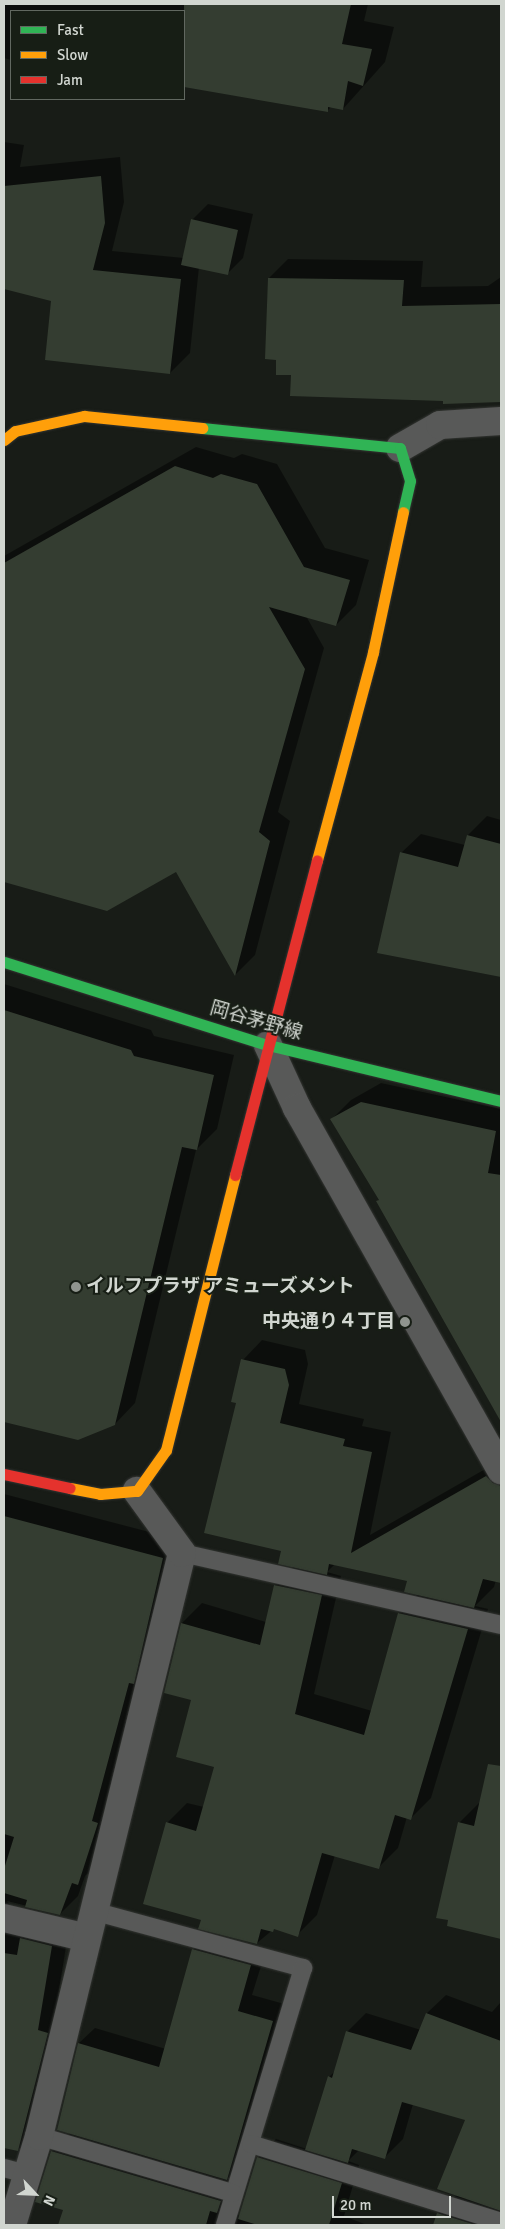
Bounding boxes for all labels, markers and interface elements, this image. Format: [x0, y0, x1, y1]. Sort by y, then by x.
legend [10, 10, 185, 100]
text: Fast [57, 21, 84, 39]
text: Slow [57, 46, 88, 64]
text: Jam [57, 71, 83, 89]
street label: 岡谷茅野線 [207, 997, 305, 1045]
place label: イルフプラザ アミューズメント [86, 1276, 356, 1298]
marker: イルフプラザ アミューズメント [70, 1281, 82, 1293]
place label: 中央通り４丁目 [262, 1311, 395, 1333]
marker: 中央通り４丁目 [399, 1316, 411, 1328]
north arrow [10, 2169, 60, 2219]
scale bar [335, 2186, 454, 2218]
text: N [39, 2193, 59, 2209]
text: 20 m [340, 2196, 371, 2214]

